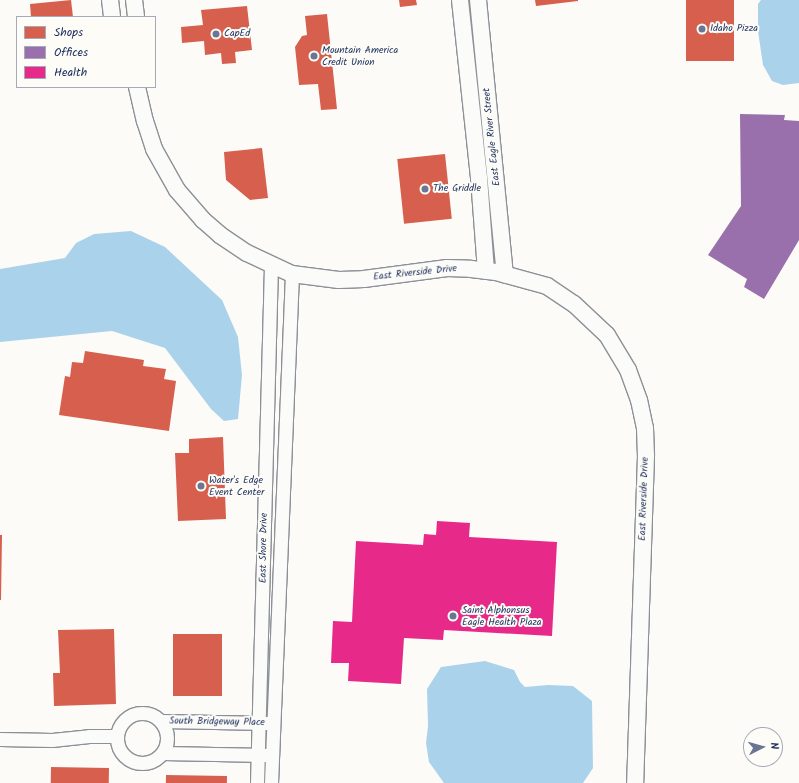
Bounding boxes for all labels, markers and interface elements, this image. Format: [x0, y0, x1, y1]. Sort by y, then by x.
legend [16, 16, 156, 88]
text: Shops [54, 23, 83, 42]
place label: Idaho Pizza [710, 23, 758, 35]
marker: Idaho Pizza [697, 24, 707, 34]
place label: CapEd [224, 28, 250, 40]
marker: CapEd [211, 29, 221, 39]
text: Offices [54, 43, 88, 62]
place label: Mountain America Credit Union [322, 44, 398, 68]
marker: Mountain America Credit Union [309, 51, 319, 61]
text: Health [54, 63, 87, 82]
street label: East Eagle River Street [481, 87, 503, 187]
place label: The Griddle [433, 183, 481, 195]
marker: The Griddle [420, 184, 430, 194]
street label: East Riverside Drive [373, 263, 457, 283]
street label: East Riverside Drive [637, 457, 651, 541]
place label: Water's Edge Event Center [209, 474, 264, 498]
marker: Water's Edge Event Center [196, 481, 206, 491]
street label: East Shore Drive [257, 513, 271, 583]
place label: Saint Alphonsus Eagle Health Plaza [462, 604, 541, 628]
marker: Saint Alphonsus Eagle Health Plaza [447, 610, 459, 622]
street label: South Bridgeway Place [169, 715, 265, 729]
north arrow [743, 727, 783, 767]
text: N [765, 741, 783, 750]

